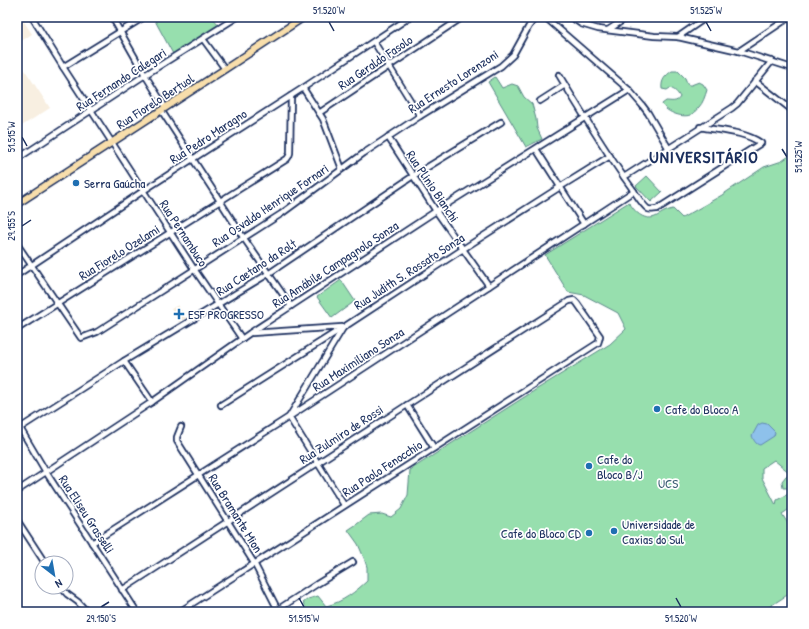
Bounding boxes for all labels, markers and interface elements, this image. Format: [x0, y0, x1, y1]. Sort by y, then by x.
text: 51.520°W [313, 4, 346, 17]
text: 51.525°W [690, 4, 723, 17]
street label: Rua Geraldo Fasolo [334, 30, 416, 94]
street label: Rua Fernando Calegari [72, 43, 170, 115]
street label: Rua Ernesto Lorenzoni [404, 45, 502, 117]
street label: Rua Fiorelo Bertuol [113, 69, 198, 133]
street label: Rua Pedro Maragno [166, 104, 250, 168]
text: 51.515°W [5, 121, 18, 152]
text: 51.525°W [792, 140, 805, 173]
district label: UNIVERSITÁRIO [649, 145, 759, 168]
street label: Rua Plinio Bianchi [402, 147, 464, 225]
street label: Rua Osvaldo Henrique Fornari [208, 159, 332, 251]
place label: Serra Gaúcha [84, 174, 145, 192]
marker: Serra Gaúcha [71, 178, 81, 188]
street label: Rua Pernambuco [156, 196, 212, 270]
text: 29.155°S [5, 211, 18, 241]
street label: Rua Amábile Campagnolo Sonza [268, 216, 402, 312]
street label: Rua Fiorelo Ozelami [75, 220, 163, 284]
street label: Rua Judith S. Rossato Sonza [350, 228, 468, 314]
street label: Rua Caetano da Rolt [212, 234, 300, 300]
place label: ESF PROGRESSO [188, 305, 264, 323]
marker: ESF PROGRESSO [173, 308, 185, 320]
street label: Rua Maximiliano Sonza [309, 323, 407, 395]
street label: Rua Zulmiro de Rossi [296, 400, 386, 468]
place label: Cafe do Bloco A [665, 400, 739, 418]
marker: Cafe do Bloco A [652, 404, 662, 414]
street label: Rua Paolo Fenocchio [338, 435, 426, 501]
place label: Cafe do Bloco B/J [597, 450, 643, 483]
marker: Cafe do Bloco B/J [584, 461, 594, 471]
street label: Rua Bramante Mion [204, 470, 268, 556]
street label: Rua Eliseu Grasselli [55, 471, 119, 557]
park label: UCS [658, 474, 678, 492]
place label: Universidade de Caxias do Sul [622, 515, 695, 548]
place label: Cafe do Bloco CD [501, 524, 582, 542]
marker: Universidade de Caxias do Sul [609, 526, 619, 536]
marker: Cafe do Bloco CD [584, 528, 594, 538]
north arrow [34, 555, 74, 595]
text: N [53, 576, 65, 591]
text: 29.150°S [86, 612, 116, 625]
text: 51.515°W [289, 612, 320, 625]
text: 51.520°W [665, 612, 698, 625]

